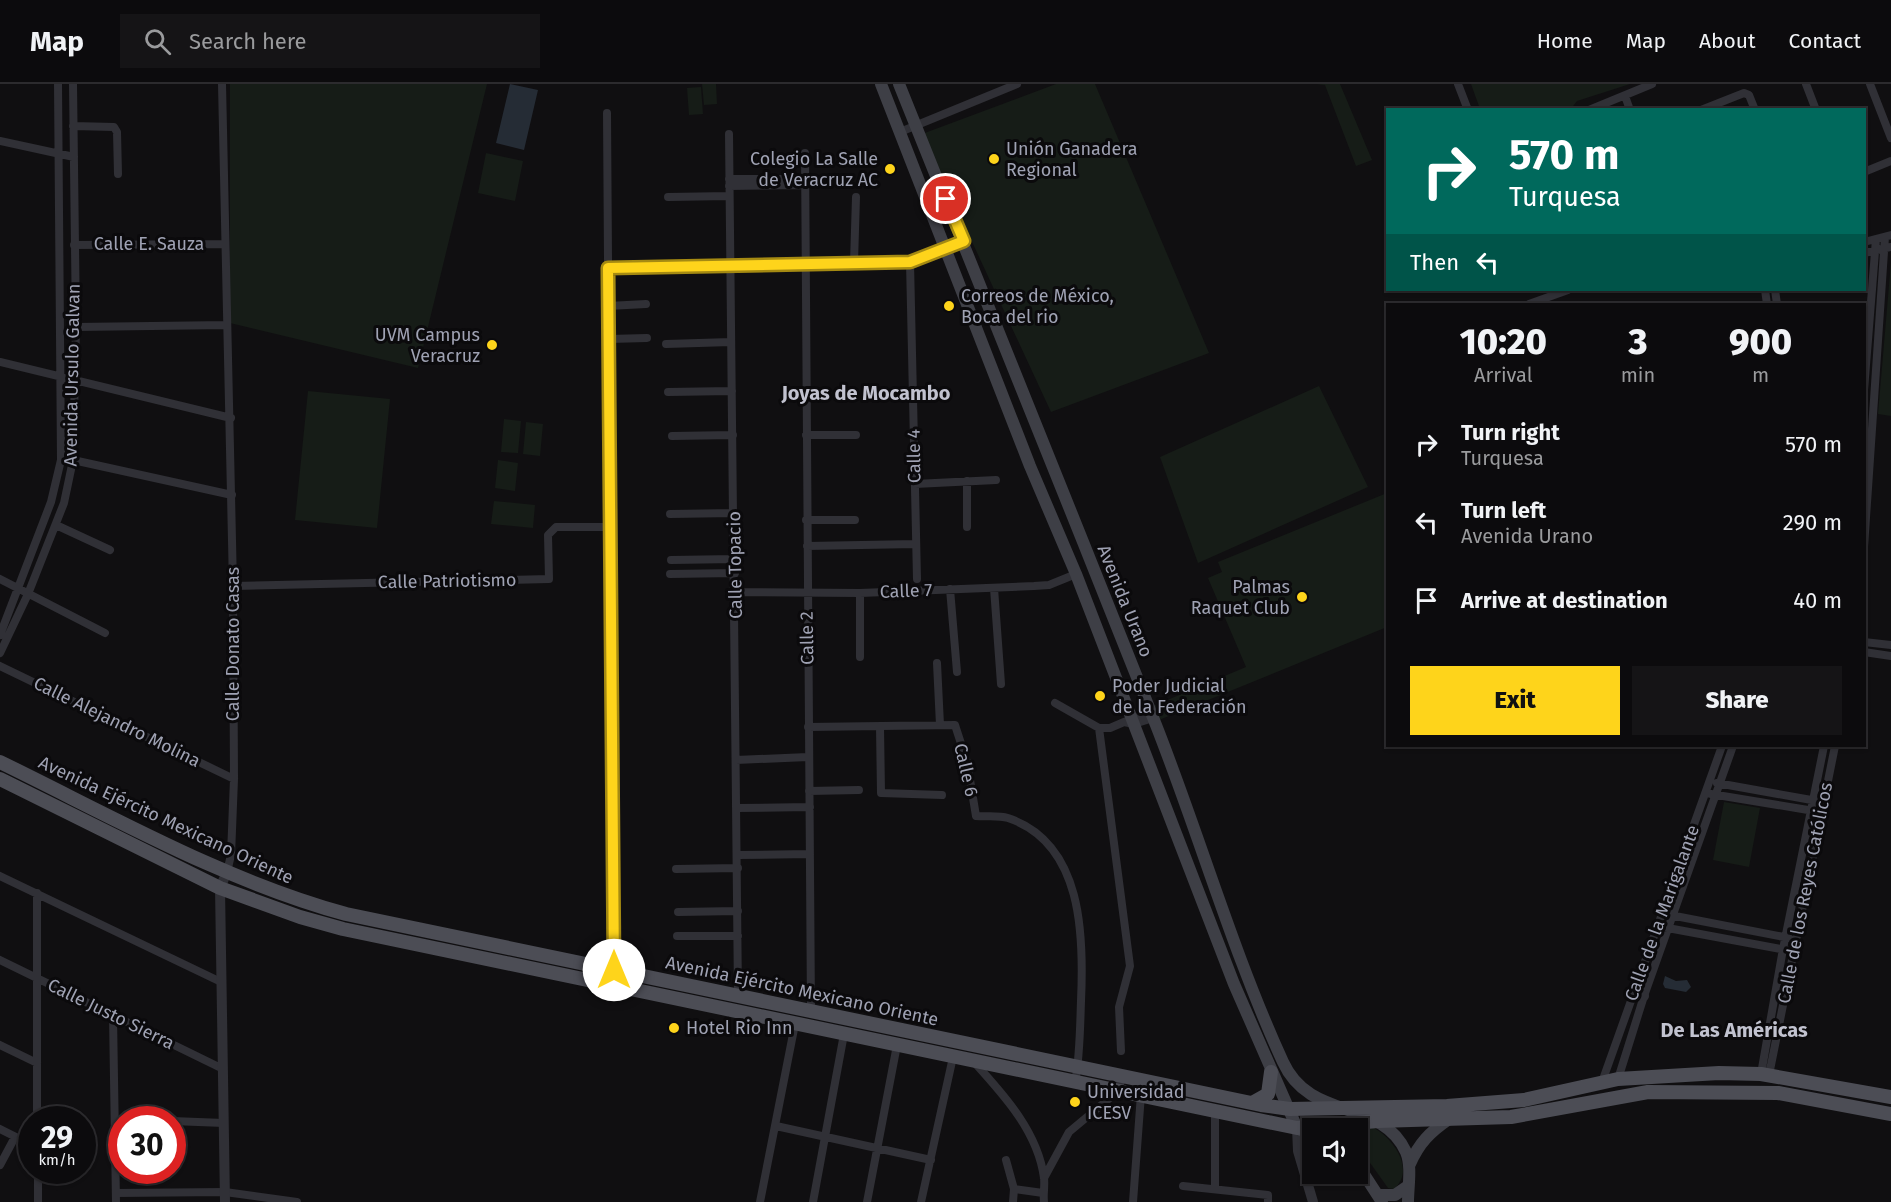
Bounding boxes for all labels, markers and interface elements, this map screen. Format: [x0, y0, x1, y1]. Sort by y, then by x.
search box [120, 14, 540, 68]
text: Map [30, 25, 84, 58]
icon: search [141, 25, 174, 58]
text: Search here [189, 28, 307, 55]
text: Home [1537, 28, 1593, 54]
text: Map [1626, 28, 1666, 54]
text: About [1699, 28, 1756, 54]
text: Contact [1789, 28, 1861, 54]
text: 570 m [1509, 130, 1620, 180]
icon: right [1410, 132, 1488, 210]
place label: Unión Ganadera Regional [1006, 138, 1138, 181]
place label: Colegio La Salle de Veracruz AC [750, 148, 878, 191]
marker: Unión Ganadera Regional [987, 152, 1001, 166]
marker: Colegio La Salle de Veracruz AC [883, 162, 897, 176]
pin [920, 173, 971, 224]
text: Turquesa [1509, 181, 1621, 213]
icon: arrive [929, 182, 962, 215]
street label: Calle E. Sauza [94, 233, 204, 255]
icon: left [1471, 246, 1504, 279]
text: Then [1410, 249, 1459, 276]
street label: Avenida Ursulo Galvan [59, 283, 85, 467]
place label: Correos de México, Boca del rio [961, 285, 1114, 328]
marker: Correos de México, Boca del rio [942, 299, 956, 313]
text: 10:20 [1460, 320, 1547, 364]
text: 3 [1628, 320, 1647, 364]
text: 900 [1729, 320, 1792, 364]
place label: UVM Campus Veracruz [375, 324, 480, 367]
marker: UVM Campus Veracruz [485, 338, 499, 352]
text: Arrival [1474, 363, 1533, 387]
text: min [1621, 363, 1655, 387]
text: m [1752, 363, 1769, 387]
district label: Joyas de Mocambo [781, 381, 951, 405]
text: Turn right [1461, 419, 1560, 446]
street label: Calle 4 [903, 428, 925, 483]
icon: right [1410, 428, 1443, 461]
text: 570 m [1785, 431, 1842, 458]
text: Turquesa [1461, 446, 1544, 470]
text: Turn left [1461, 497, 1546, 524]
icon: left [1410, 506, 1443, 539]
text: 290 m [1783, 509, 1842, 536]
street label: Calle Topacio [723, 511, 747, 619]
text: Avenida Urano [1461, 524, 1593, 548]
street label: Avenida Urano [1093, 542, 1157, 660]
street label: Calle Donato Casas [222, 567, 244, 721]
street label: Calle Patriotismo [377, 569, 517, 593]
place label: Palmas Raquet Club [1191, 576, 1290, 619]
street label: Calle 7 [879, 579, 933, 603]
icon: arrive [1410, 584, 1443, 617]
text: Arrive at destination [1461, 587, 1668, 614]
text: 40 m [1793, 587, 1842, 614]
marker: Palmas Raquet Club [1295, 590, 1309, 604]
street label: Calle 2 [796, 611, 818, 665]
button: Exit [1410, 666, 1620, 735]
button: Share [1632, 666, 1842, 735]
street label: Calle Alejandro Molina [30, 672, 204, 772]
place label: Poder Judicial de la Federación [1112, 675, 1247, 718]
marker: Poder Judicial de la Federación [1093, 689, 1107, 703]
street label: Calle 6 [949, 741, 983, 799]
street label: Avenida Ejército Mexicano Oriente [35, 751, 297, 889]
street label: Calle de los Reyes Católicos [1773, 781, 1837, 1005]
street label: Calle de la Marigalante [1620, 822, 1704, 1004]
position arrow [582, 938, 646, 1002]
street label: Avenida Ejército Mexicano Oriente [664, 951, 940, 1031]
street label: Calle Justo Sierra [44, 974, 178, 1054]
place label: Hotel Rio Inn [686, 1017, 793, 1039]
district label: De Las Américas [1660, 1018, 1808, 1042]
marker: Hotel Rio Inn [667, 1021, 681, 1035]
place label: Universidad ICESV [1087, 1081, 1185, 1124]
marker: Universidad ICESV [1068, 1095, 1082, 1109]
speed limit sign: 30 [108, 1106, 186, 1184]
map controls [1302, 1118, 1368, 1184]
button: sound [1302, 1118, 1368, 1184]
text: 29 [41, 1120, 73, 1156]
text: km/h [38, 1151, 76, 1169]

